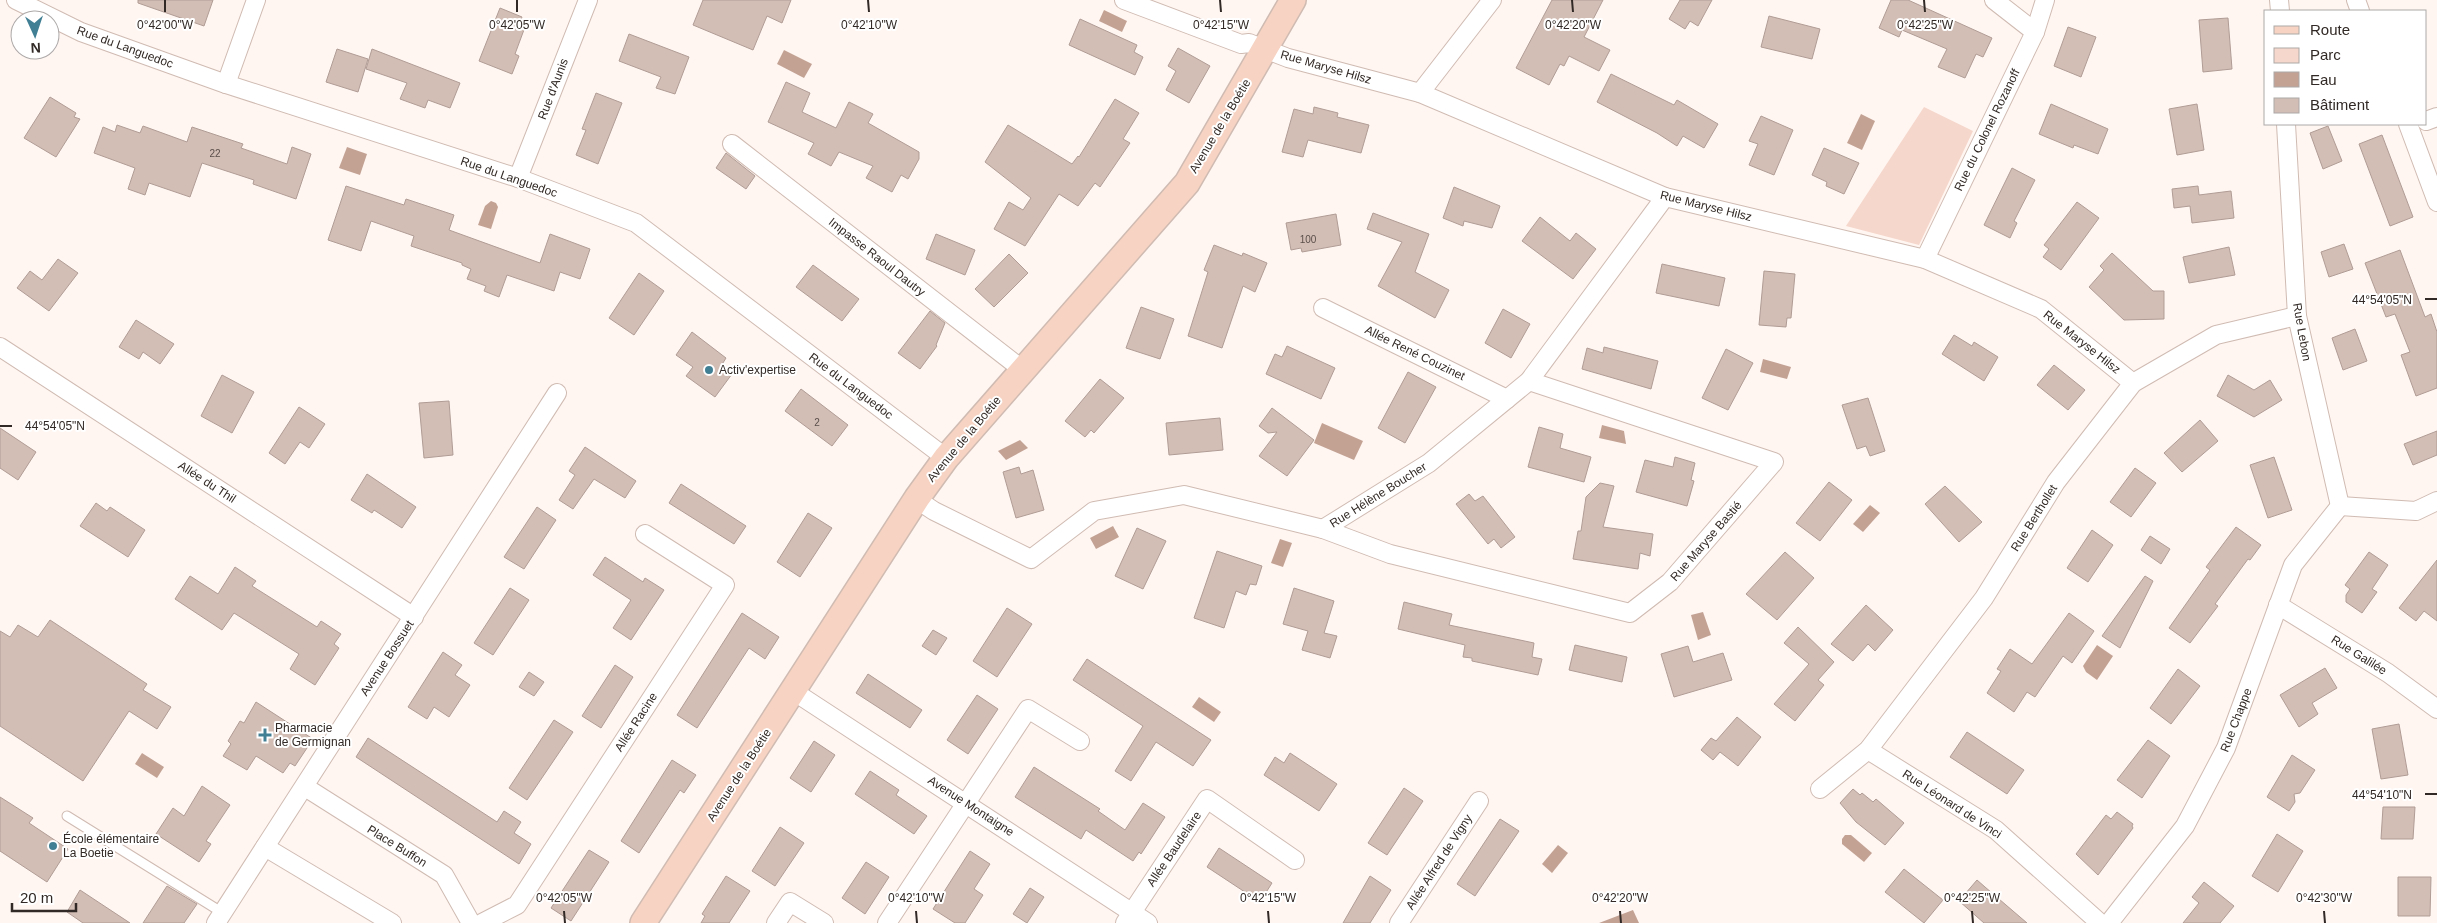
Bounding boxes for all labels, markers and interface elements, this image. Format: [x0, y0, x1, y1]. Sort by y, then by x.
north arrow [10, 10, 60, 60]
legend [2264, 10, 2427, 125]
text: 0°42'00"W [137, 18, 194, 32]
text: 0°42'05"W [489, 18, 546, 32]
text: 0°42'10"W [841, 18, 898, 32]
text: 0°42'15"W [1193, 18, 1250, 32]
text: 0°42'20"W [1545, 18, 1602, 32]
text: 0°42'25"W [1897, 18, 1954, 32]
text: Route [2310, 21, 2350, 38]
street label: Rue du Languedoc [75, 23, 175, 71]
text: N [30, 40, 41, 56]
text: Parc [2310, 46, 2341, 63]
street label: Rue Maryse Hilsz [1279, 47, 1373, 87]
street label: Rue d'Aunis [535, 56, 571, 122]
street label: Rue du Colonel Rozanoff [1951, 66, 2023, 193]
text: Eau [2310, 71, 2337, 88]
street label: Avenue de la Boétie [1186, 76, 1254, 176]
text: Bâtiment [2310, 96, 2370, 113]
house number: 22 [209, 148, 221, 159]
street label: Rue du Languedoc [459, 154, 559, 200]
street label: Rue Maryse Hilsz [1659, 188, 1753, 224]
street label: Impasse Raoul Dautry [826, 215, 928, 299]
house number: 100 [1300, 234, 1317, 245]
text: 44°54'05"N [2352, 293, 2412, 307]
street label: Rue Lebon [2290, 302, 2314, 362]
street label: Rue Maryse Hilsz [2041, 308, 2123, 376]
street label: Allée René Couzinet [1363, 323, 1468, 384]
street label: Rue du Languedoc [806, 350, 896, 422]
place label: Activ'expertise [719, 363, 796, 377]
marker: Activ'expertise [703, 364, 715, 376]
street label: Avenue de la Boétie [924, 393, 1004, 485]
house number: 2 [814, 417, 820, 428]
text: 44°54'05"N [25, 419, 85, 433]
street label: Allée du Thil [176, 458, 238, 506]
street label: Rue Hélène Boucher [1327, 460, 1429, 530]
street label: Rue Berthollet [2008, 481, 2060, 554]
street label: Rue Maryse Bastié [1667, 498, 1745, 584]
street label: Avenue Bossuet [357, 617, 417, 698]
street label: Rue Galilée [2329, 632, 2390, 678]
street label: Rue Chappe [2217, 686, 2255, 754]
street label: Allée Racine [612, 690, 660, 754]
place label: Pharmacie de Germignan [275, 721, 351, 749]
street label: Avenue de la Boétie [704, 726, 774, 824]
marker: Pharmacie de Germignan [259, 729, 271, 741]
street label: Rue Léonard de Vinci [1900, 767, 2004, 841]
street label: Avenue Montaigne [925, 773, 1017, 839]
text: 44°54'10"N [2352, 788, 2412, 802]
street label: Allée Baudelaire [1144, 809, 1204, 889]
street label: Allée Alfred de Vigny [1403, 812, 1475, 912]
street label: Place Buffon [365, 822, 429, 870]
place label: École élémentaire La Boetie [63, 831, 159, 860]
marker: École élémentaire La Boetie [47, 840, 59, 852]
scale bar [12, 880, 76, 912]
text: 20 m [20, 889, 53, 906]
text: 0°42'05"W [536, 891, 593, 905]
text: 0°42'10"W [888, 891, 945, 905]
text: 0°42'15"W [1240, 891, 1297, 905]
text: 0°42'20"W [1592, 891, 1649, 905]
text: 0°42'25"W [1944, 891, 2001, 905]
text: 0°42'30"W [2296, 891, 2353, 905]

